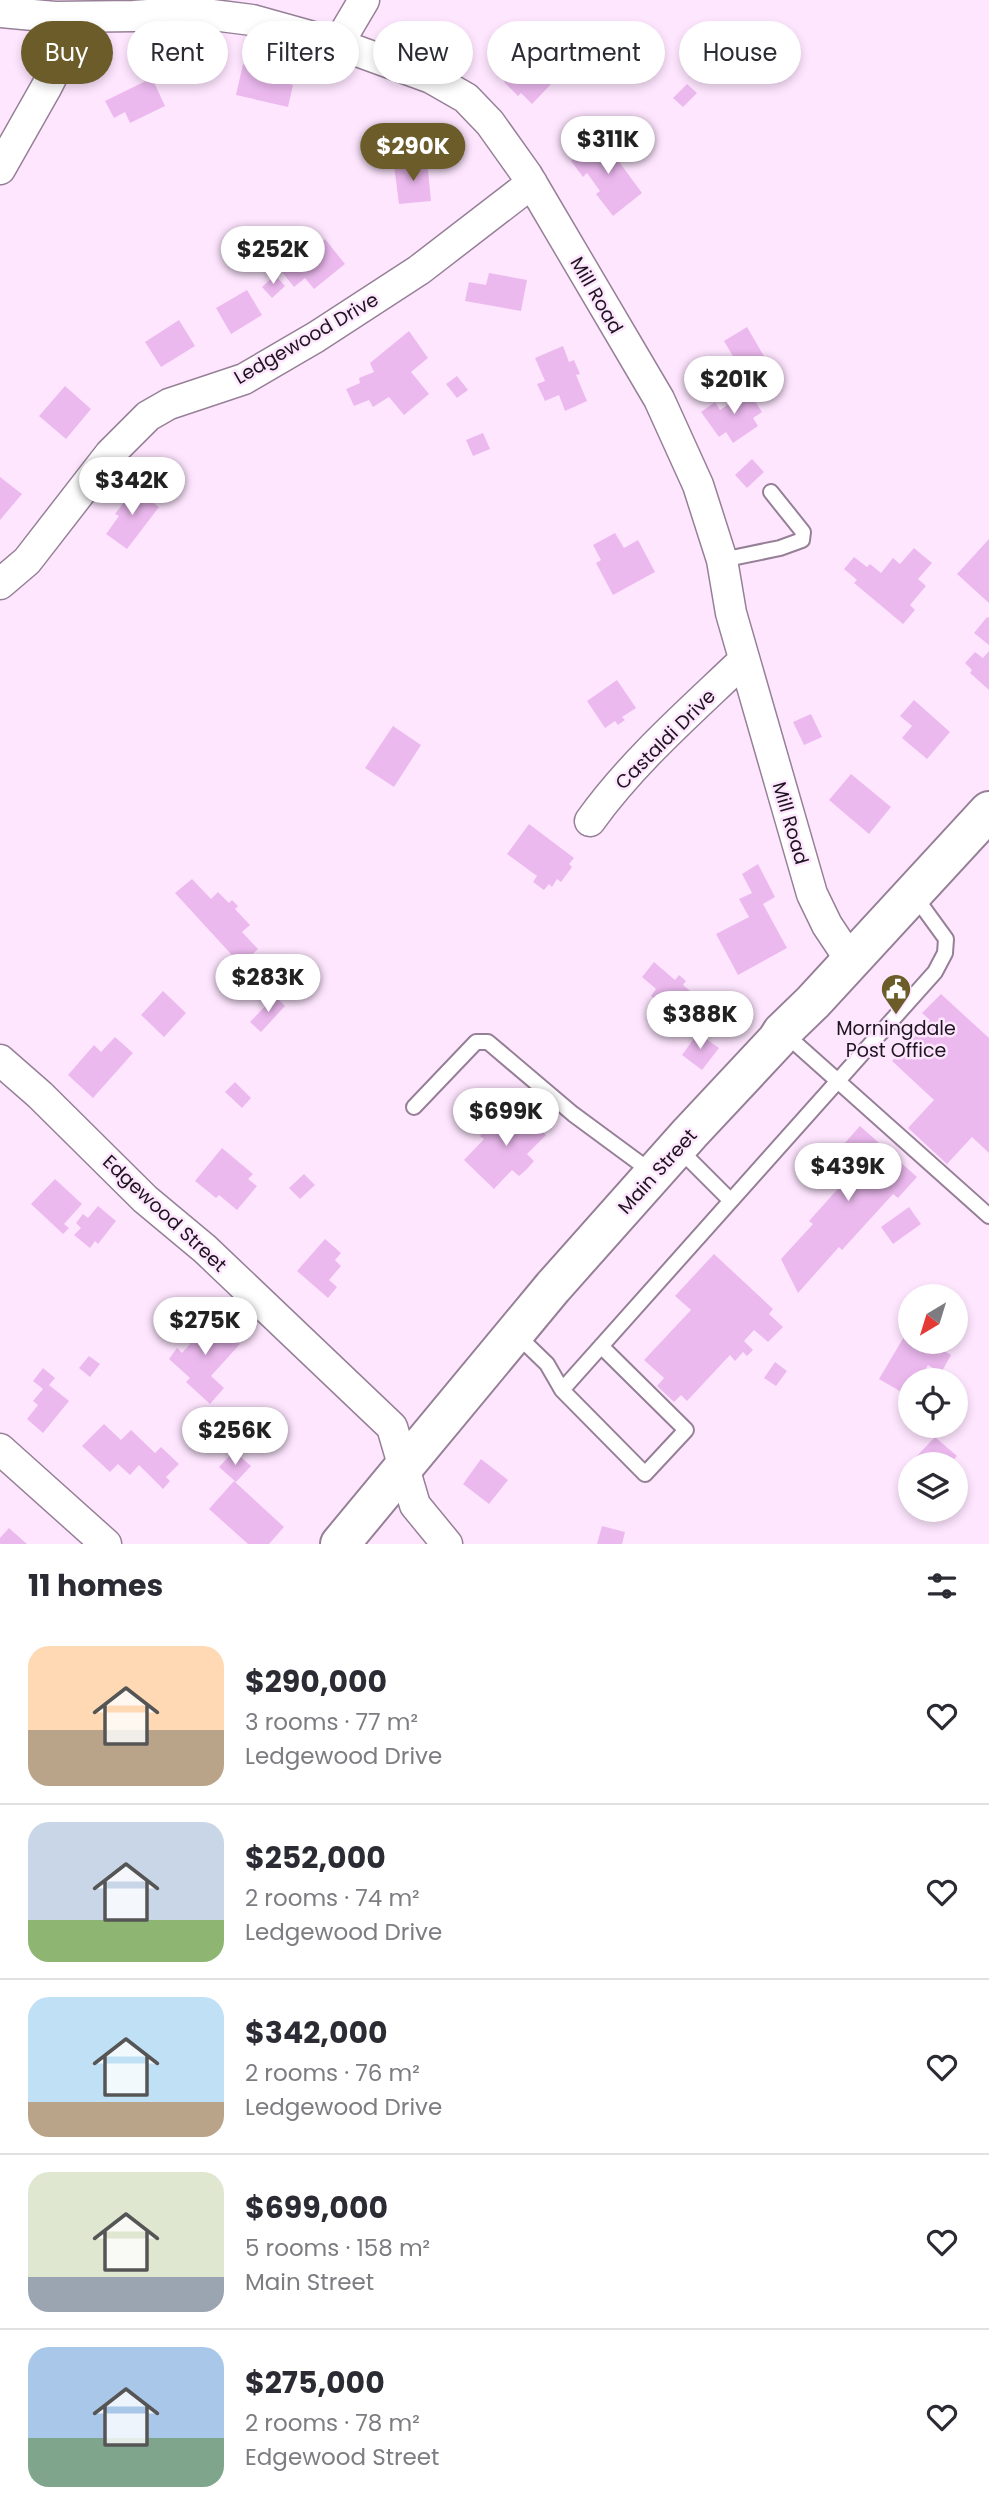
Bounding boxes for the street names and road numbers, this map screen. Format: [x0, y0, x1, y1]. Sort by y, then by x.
street label: Mill Road [564, 252, 629, 339]
street label: Ledgewood Drive [229, 286, 384, 391]
street label: Castaldi Drive [609, 683, 722, 796]
street label: Mill Road [766, 779, 815, 868]
street label: Main Street [612, 1123, 703, 1220]
street label: Edgewood Street [97, 1149, 233, 1278]

